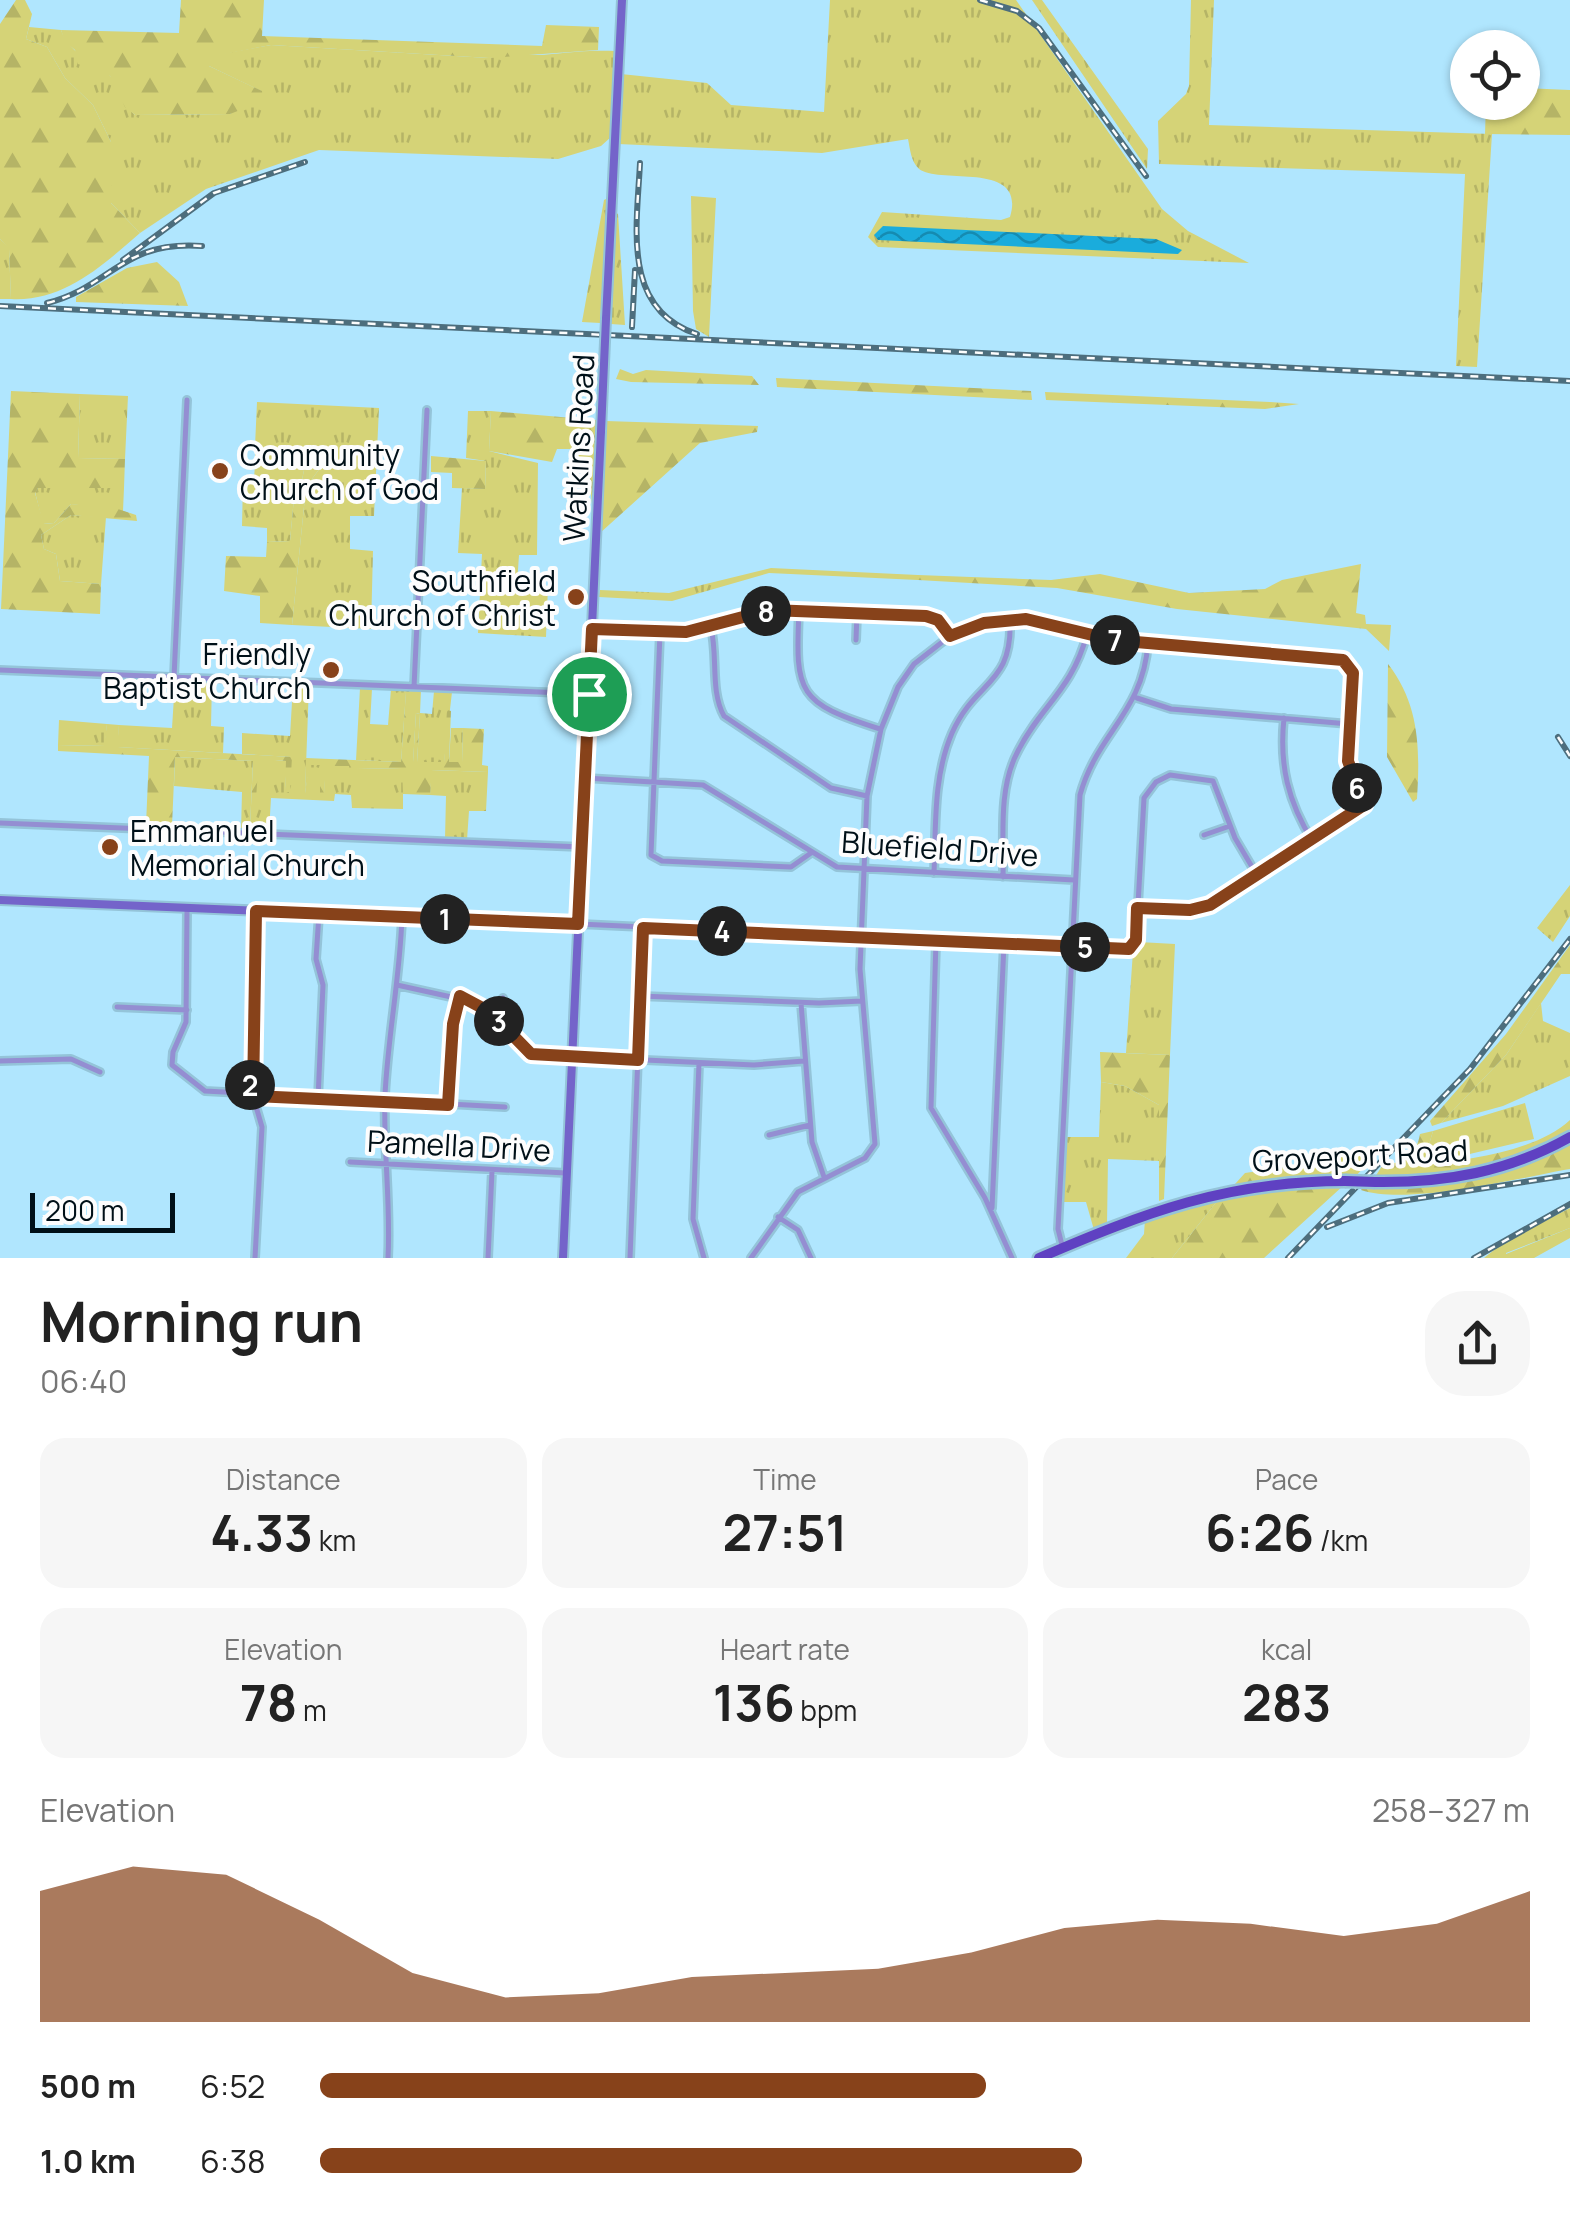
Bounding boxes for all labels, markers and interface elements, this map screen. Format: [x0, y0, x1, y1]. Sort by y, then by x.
map controls [1450, 30, 1540, 120]
button: locate [1450, 30, 1540, 120]
street label: Watkins Road [553, 353, 603, 543]
place label: Community Church of God [240, 434, 439, 509]
marker: Community Church of God [209, 460, 231, 482]
place label: Southfield Church of Christ [329, 560, 556, 635]
marker: Southfield Church of Christ [565, 586, 587, 608]
pin: 8 [741, 586, 791, 636]
text: 8 [757, 592, 775, 630]
pin: 7 [1090, 615, 1140, 665]
text: 7 [1108, 621, 1122, 659]
place label: Friendly Baptist Church [103, 633, 311, 708]
pin [547, 652, 632, 737]
marker: Friendly Baptist Church [320, 659, 342, 681]
icon: arrive [562, 667, 617, 722]
pin: 6 [1332, 763, 1382, 813]
text: 6 [1348, 769, 1366, 807]
place label: Emmanuel Memorial Church [130, 810, 365, 885]
street label: Bluefield Drive [840, 821, 1040, 875]
marker: Emmanuel Memorial Church [99, 836, 121, 858]
pin: 1 [420, 894, 470, 944]
text: 1 [439, 900, 451, 938]
pin: 4 [697, 906, 747, 956]
text: 4 [713, 912, 731, 950]
pin: 5 [1060, 922, 1110, 972]
text: 5 [1077, 928, 1093, 966]
pin: 3 [474, 996, 524, 1046]
text: 3 [491, 1002, 507, 1040]
pin: 2 [225, 1060, 275, 1110]
text: 2 [242, 1066, 258, 1104]
street label: Pamella Drive [366, 1120, 552, 1170]
street label: Groveport Road [1251, 1129, 1469, 1181]
scale bar [30, 1188, 175, 1232]
text: 200 m [45, 1191, 124, 1229]
text: Morning run [40, 1283, 363, 1359]
button: share [1425, 1291, 1530, 1396]
text: 06:40 [40, 1359, 127, 1403]
text: Distance [226, 1460, 341, 1498]
text: Time [753, 1460, 817, 1498]
text: Pace [1255, 1460, 1318, 1498]
text: 4.33 [210, 1498, 313, 1566]
text: 27:51 [723, 1498, 847, 1566]
text: 6:26 [1205, 1498, 1314, 1566]
text: km [313, 1521, 356, 1559]
text: /km [1314, 1521, 1368, 1559]
text: Elevation [224, 1630, 342, 1668]
text: Heart rate [720, 1630, 850, 1668]
text: kcal [1261, 1630, 1312, 1668]
text: 78 [240, 1668, 297, 1736]
text: 136 [713, 1668, 795, 1736]
text: 283 [1242, 1668, 1331, 1736]
text: m [297, 1691, 327, 1729]
text: bpm [795, 1691, 857, 1729]
text: Elevation [40, 1788, 175, 1832]
text: 258–327 m [1372, 1788, 1530, 1832]
text: 500 m [40, 2064, 136, 2108]
text: 6:52 [200, 2064, 265, 2108]
text: 1.0 km [40, 2139, 136, 2183]
text: 6:38 [200, 2139, 266, 2183]

